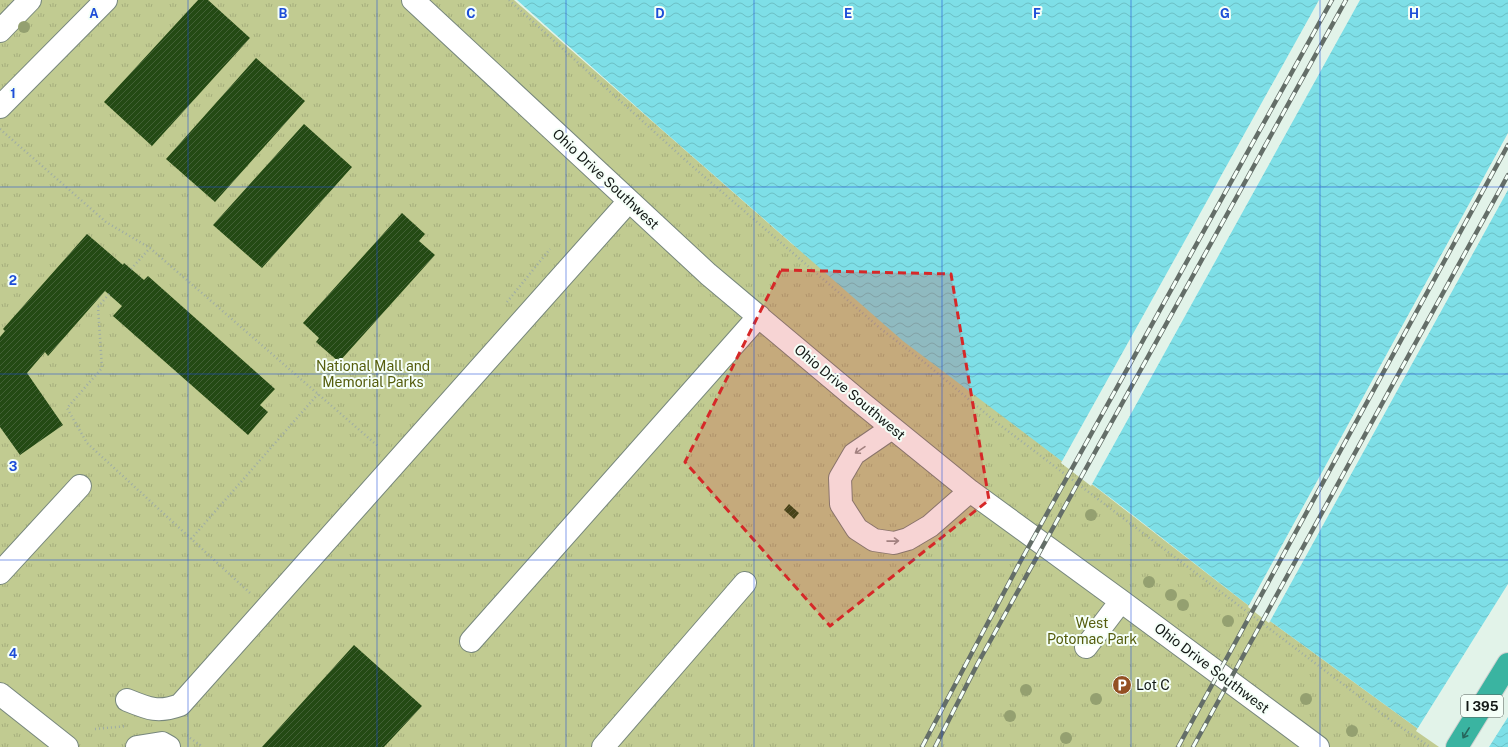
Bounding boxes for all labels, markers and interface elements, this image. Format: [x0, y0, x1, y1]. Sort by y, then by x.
text: A [89, 6, 99, 21]
text: B [279, 6, 288, 21]
text: C [466, 6, 476, 21]
text: D [655, 6, 665, 21]
text: E [844, 6, 852, 21]
text: F [1033, 6, 1041, 21]
text: G [1220, 6, 1230, 21]
text: H [1409, 6, 1419, 21]
text: 1 [10, 86, 16, 101]
street label: Ohio Drive Southwest [550, 126, 662, 232]
text: 2 [9, 273, 17, 288]
street label: Ohio Drive Southwest [791, 341, 909, 443]
park label: National Mall and Memorial Parks [316, 358, 430, 390]
one-way arrow [855, 446, 866, 454]
text: 3 [9, 459, 18, 474]
one-way arrow [886, 537, 899, 545]
park label: West Potomac Park [1047, 615, 1137, 647]
street label: Ohio Drive Southwest [1151, 620, 1273, 716]
text: 4 [9, 646, 18, 661]
parking icon: Lot C [1111, 674, 1133, 696]
place label: Lot C [1136, 677, 1170, 693]
road number: I 395 [1461, 695, 1503, 717]
one-way arrow [1461, 727, 1469, 739]

